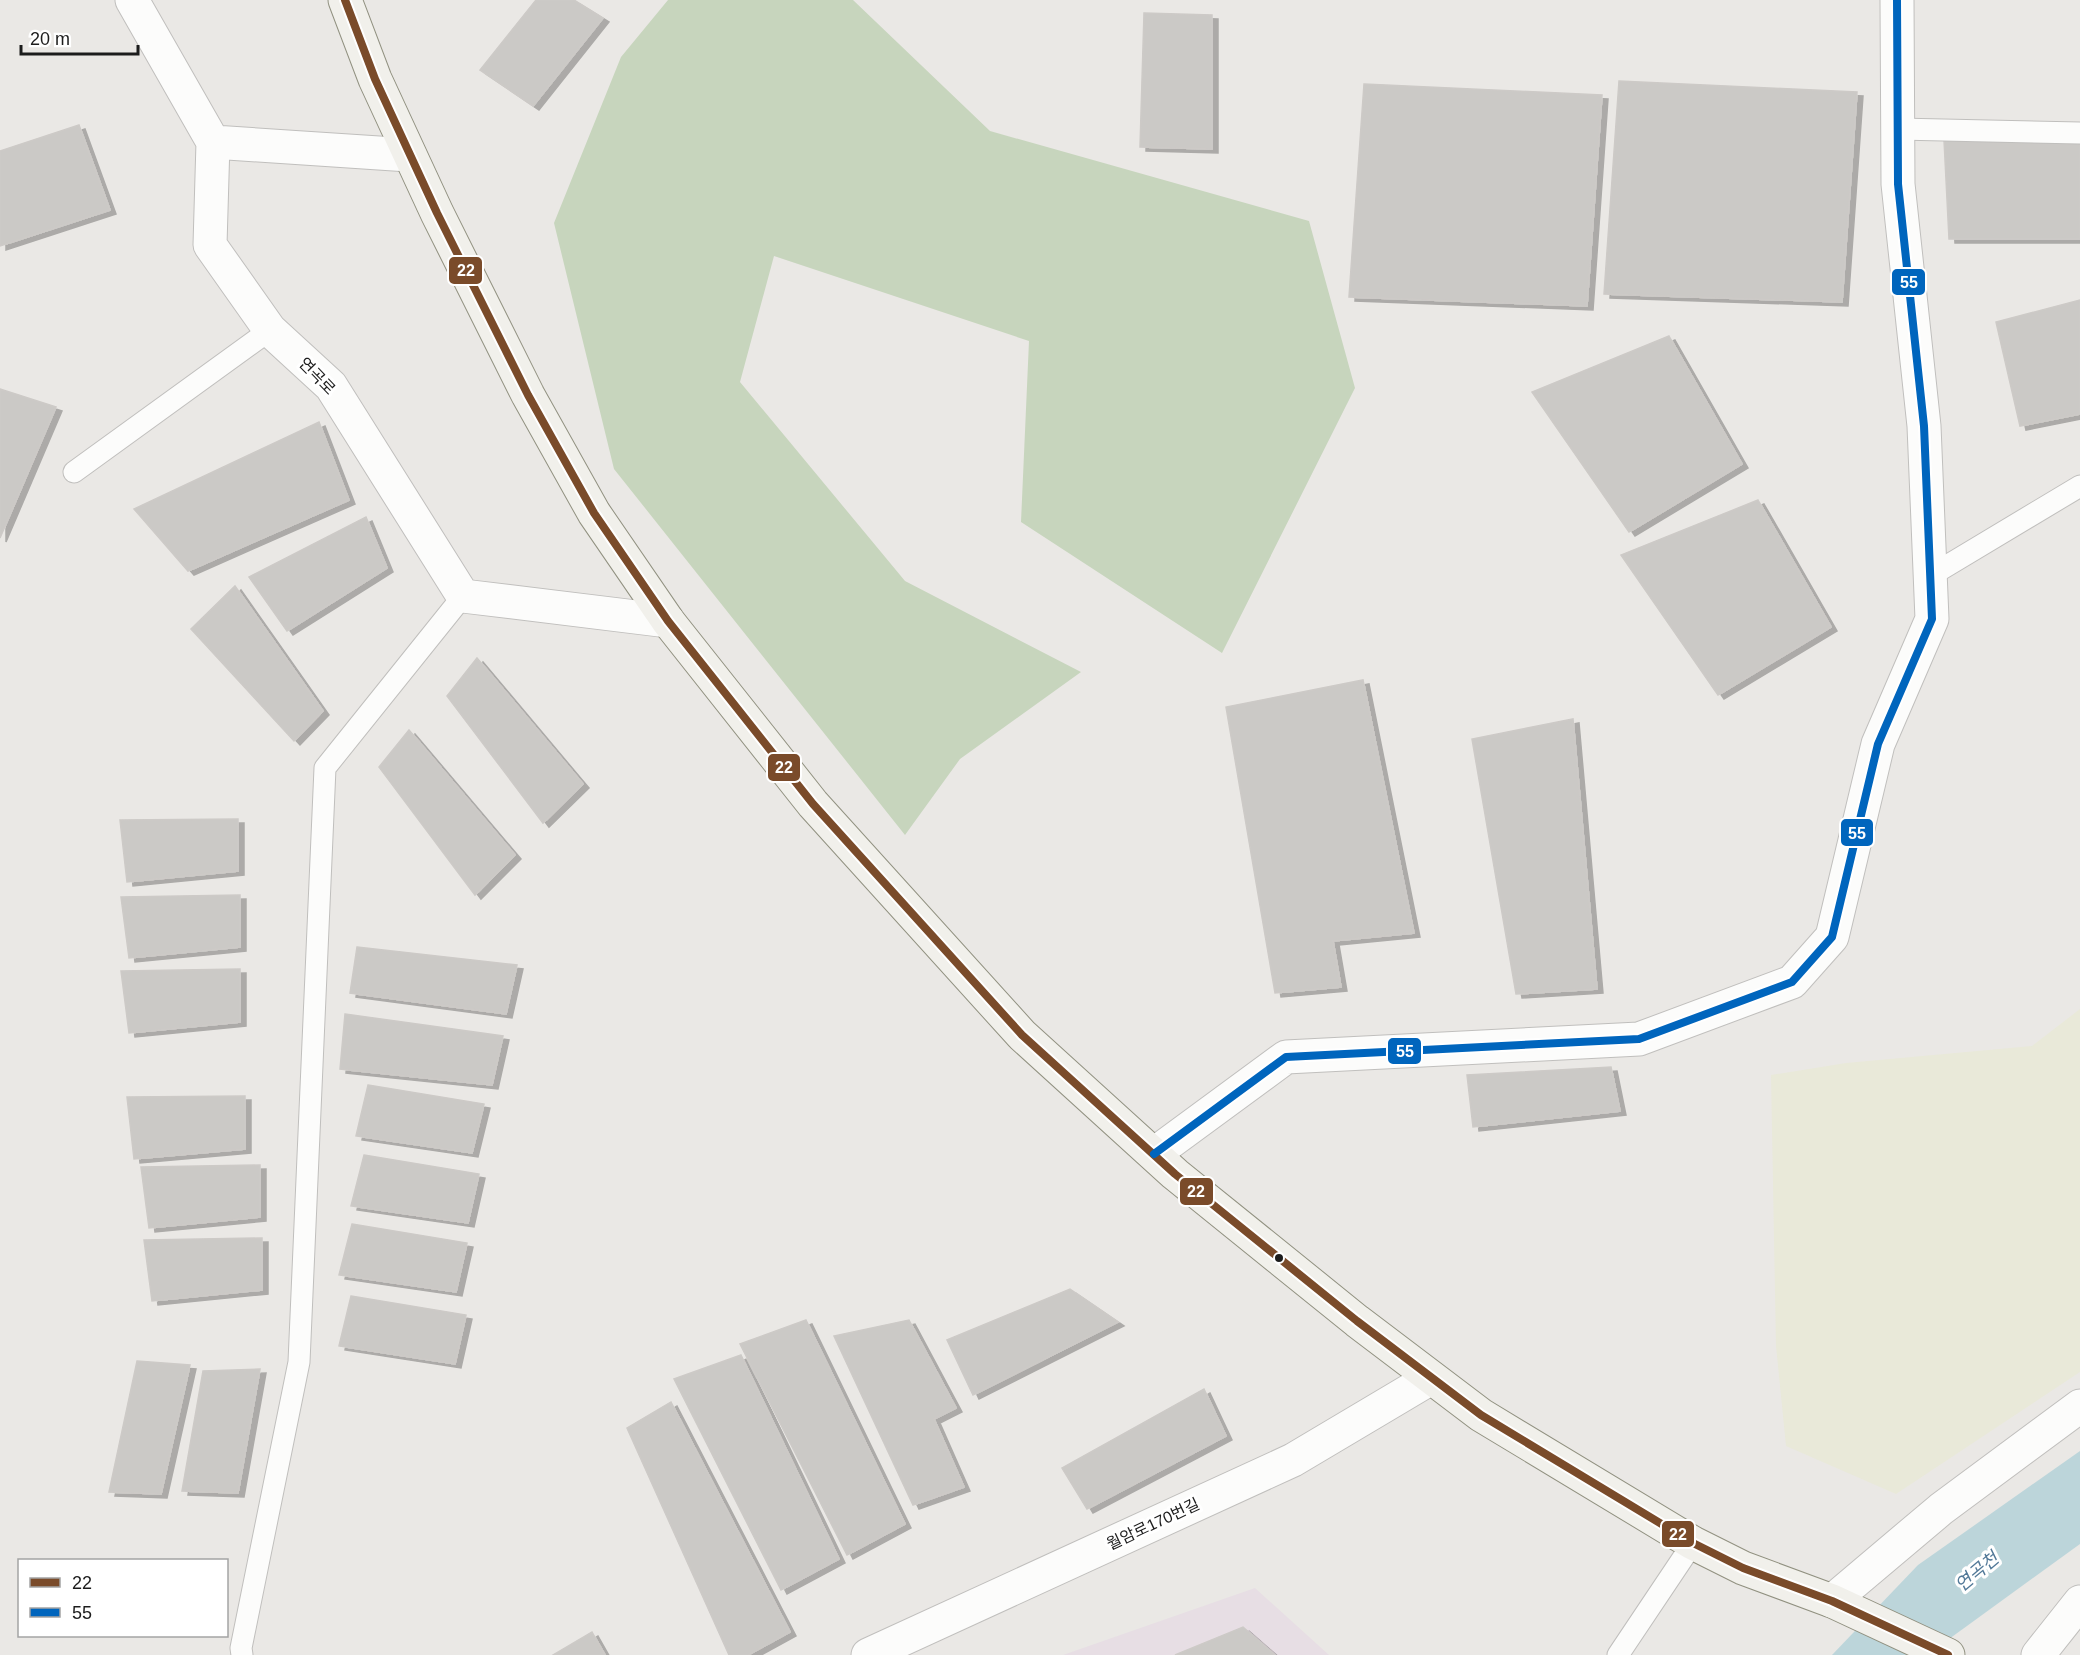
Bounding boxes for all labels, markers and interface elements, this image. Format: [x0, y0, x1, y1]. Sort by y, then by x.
scale bar [21, 18, 138, 56]
text: 20 m [30, 29, 70, 49]
line badge: 22 [448, 256, 483, 285]
text: 22 [457, 262, 475, 279]
line badge: 55 [1891, 268, 1926, 296]
text: 55 [1900, 274, 1918, 291]
street label: 연곡로 [296, 354, 339, 398]
line badge: 22 [767, 753, 801, 782]
text: 22 [775, 759, 793, 776]
line badge: 55 [1840, 818, 1874, 847]
text: 55 [1848, 825, 1866, 842]
line badge: 55 [1387, 1037, 1422, 1065]
text: 55 [1396, 1043, 1414, 1060]
line badge: 22 [1179, 1177, 1214, 1206]
text: 22 [1187, 1183, 1205, 1200]
unlabelled marker [1273, 1252, 1285, 1264]
street label: 월암로170번길 [1104, 1495, 1202, 1553]
line badge: 22 [1661, 1520, 1695, 1548]
text: 22 [1669, 1526, 1687, 1543]
water label: 연곡천 [1952, 1547, 2004, 1596]
legend [18, 1559, 228, 1637]
text: 22 [72, 1573, 92, 1593]
text: 55 [72, 1603, 92, 1623]

